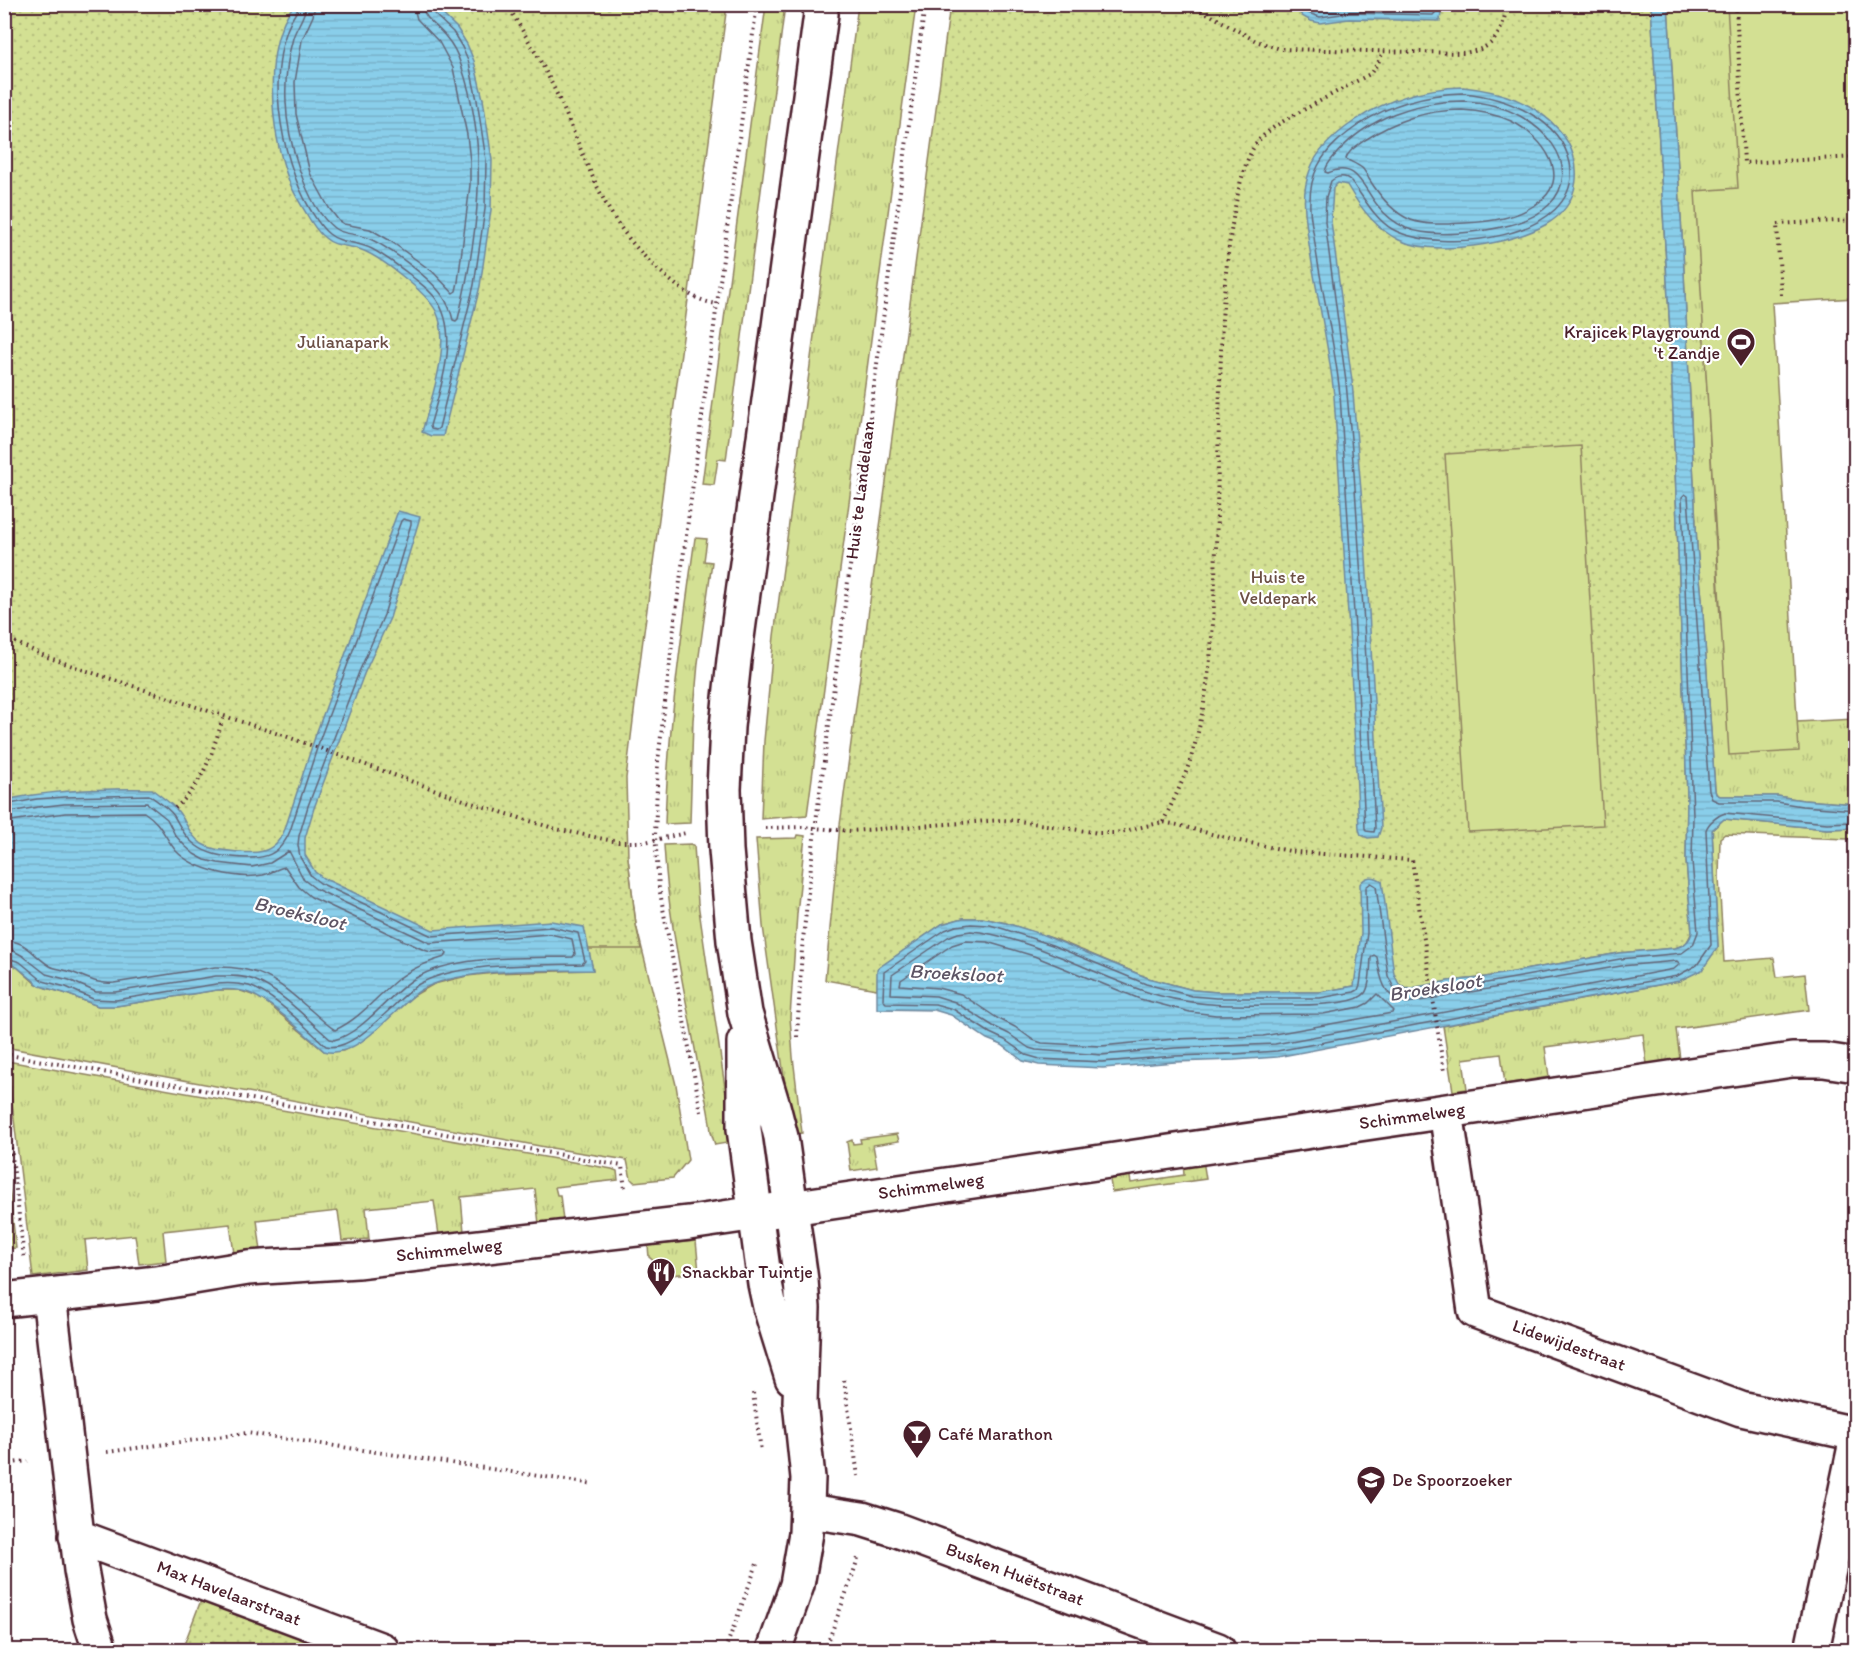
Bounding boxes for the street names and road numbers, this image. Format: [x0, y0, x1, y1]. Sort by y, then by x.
street label: Huis te Landelaan [841, 419, 879, 561]
street label: Schimmelweg [1358, 1098, 1467, 1134]
street label: Schimmelweg [877, 1168, 986, 1204]
street label: Schimmelweg [395, 1233, 504, 1267]
street label: Lidewijdestraat [1509, 1314, 1629, 1376]
street label: Busken Huëtstraat [943, 1538, 1087, 1611]
street label: Max Havelaarstraat [154, 1555, 304, 1631]

